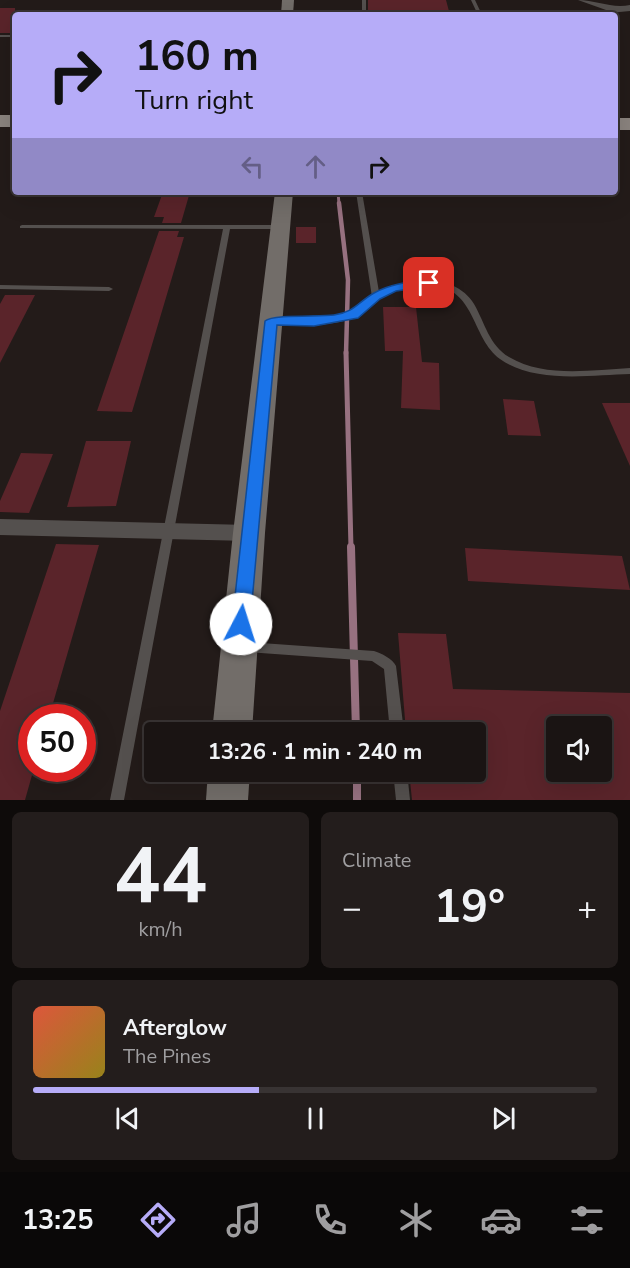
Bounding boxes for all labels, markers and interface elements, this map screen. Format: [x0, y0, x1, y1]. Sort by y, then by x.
text: 160 m [135, 28, 259, 85]
icon: right [36, 36, 114, 114]
text: Turn right [135, 82, 253, 119]
icon: left [236, 150, 269, 183]
icon: ahead [299, 150, 332, 183]
icon: right [362, 150, 395, 183]
pin [403, 257, 454, 308]
icon: arrive [412, 266, 445, 299]
position arrow [209, 592, 273, 656]
speed limit sign: 50 [18, 704, 96, 782]
map controls [546, 716, 612, 782]
button: sound [546, 716, 612, 782]
text: 13:26 · 1 min · 240 m [208, 737, 422, 767]
text: 44 [114, 823, 207, 930]
text: Climate [342, 847, 411, 874]
text: 19° [434, 877, 505, 938]
text: − [342, 886, 362, 931]
text: + [577, 886, 597, 931]
text: km/h [138, 916, 183, 943]
text: Afterglow [123, 1013, 227, 1043]
text: The Pines [123, 1043, 211, 1070]
icon: previous [111, 1102, 144, 1135]
icon: pause [299, 1102, 332, 1135]
icon: next [487, 1102, 520, 1135]
icon: directions [137, 1199, 179, 1241]
icon: music [223, 1199, 265, 1241]
icon: phone [309, 1199, 351, 1241]
icon: climate [395, 1199, 437, 1241]
icon: car [480, 1199, 522, 1241]
icon: filters [566, 1199, 608, 1241]
text: 13:25 [22, 1202, 93, 1239]

